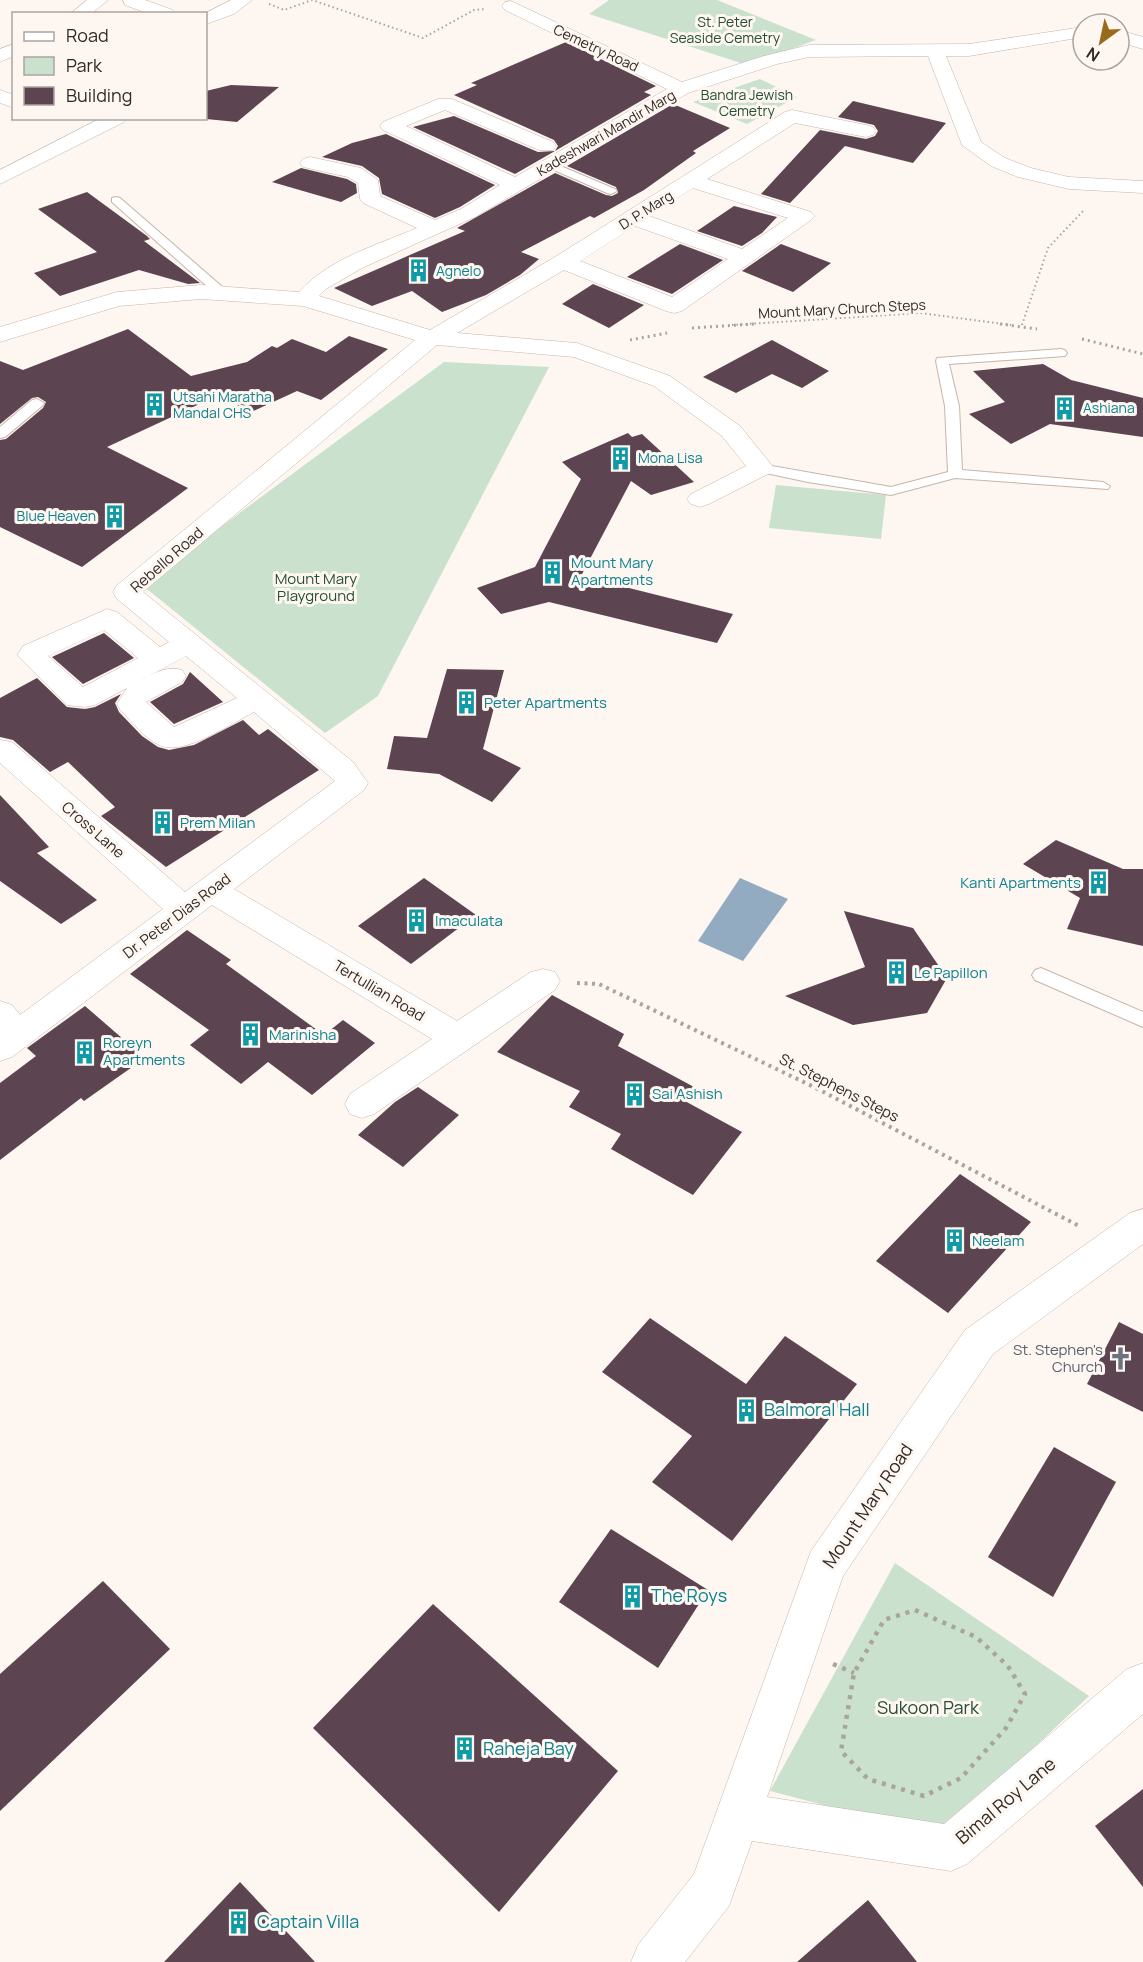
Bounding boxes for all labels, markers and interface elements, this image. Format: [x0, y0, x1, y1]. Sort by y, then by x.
legend [12, 12, 207, 120]
park label: St. Peter Seaside Cemetry [670, 12, 781, 47]
north arrow [1071, 12, 1131, 72]
street label: Cemetry Road [551, 20, 642, 76]
text: Road [66, 23, 109, 47]
text: N [1082, 42, 1104, 67]
text: Park [66, 53, 103, 77]
text: Building [66, 83, 132, 107]
street label: Kadeshwari Mandir Marg [533, 85, 679, 180]
park label: Bandra Jewish Cemetry [701, 85, 793, 120]
street label: D. P. Marg [615, 186, 676, 234]
building icon: Agnelo [405, 258, 431, 284]
place label: Agnelo [436, 261, 481, 280]
street label: Mount Mary Church Steps [758, 295, 926, 322]
place label: Utsahi Maratha Mandal CHS [173, 387, 272, 422]
building icon: Utsahi Maratha Mandal CHS [142, 392, 168, 418]
building icon: Ashiana [1052, 395, 1078, 421]
place label: Ashiana [1083, 398, 1135, 417]
building icon: Mona Lisa [607, 445, 633, 471]
place label: Mona Lisa [638, 448, 702, 467]
building icon: Blue Heaven [101, 503, 127, 529]
place label: Blue Heaven [17, 506, 96, 525]
street label: Rebello Road [126, 522, 208, 597]
place label: Mount Mary Apartments [571, 552, 654, 590]
building icon: Mount Mary Apartments [540, 559, 566, 585]
park label: Mount Mary Playground [275, 568, 357, 606]
building icon: Peter Apartments [453, 690, 479, 716]
place label: Peter Apartments [484, 692, 607, 713]
street label: Cross Lane [57, 796, 130, 863]
building icon: Prem Milan [149, 810, 175, 836]
place label: Prem Milan [180, 812, 256, 833]
street label: Dr. Peter Dias Road [118, 868, 235, 963]
building icon: Kanti Apartments [1086, 870, 1112, 896]
place label: Kanti Apartments [960, 872, 1081, 893]
building icon: Imaculata [404, 908, 430, 934]
place label: Imaculata [435, 910, 503, 931]
street label: Tertullian Road [330, 955, 429, 1026]
building icon: Le Papillon [883, 960, 909, 986]
place label: Le Papillon [914, 962, 988, 983]
building icon: Marinisha [238, 1022, 264, 1048]
place label: Marinisha [269, 1024, 336, 1045]
place label: Roreyn Apartments [103, 1032, 185, 1070]
building icon: Roreyn Apartments [72, 1039, 98, 1065]
street label: St. Stephens Steps [776, 1048, 903, 1127]
building icon: Sai Ashish [621, 1081, 647, 1107]
place label: Sai Ashish [652, 1083, 723, 1104]
building icon: Neelam [941, 1228, 967, 1254]
place label: Neelam [972, 1230, 1024, 1251]
place label: St. Stephen's Church [1013, 1339, 1103, 1377]
church icon: St. Stephen's Church [1108, 1346, 1134, 1372]
building icon: Balmoral Hall [733, 1397, 759, 1423]
place label: Balmoral Hall [764, 1397, 870, 1421]
street label: Mount Mary Road [817, 1439, 918, 1572]
building icon: The Roys [620, 1583, 646, 1609]
place label: The Roys [651, 1583, 727, 1607]
park label: Sukoon Park [877, 1695, 980, 1719]
building icon: Raheja Bay [452, 1736, 478, 1762]
place label: Raheja Bay [483, 1736, 574, 1760]
street label: Bimal Roy Lane [950, 1751, 1060, 1849]
building icon: Captain Villa [226, 1909, 252, 1935]
place label: Captain Villa [257, 1909, 359, 1933]

